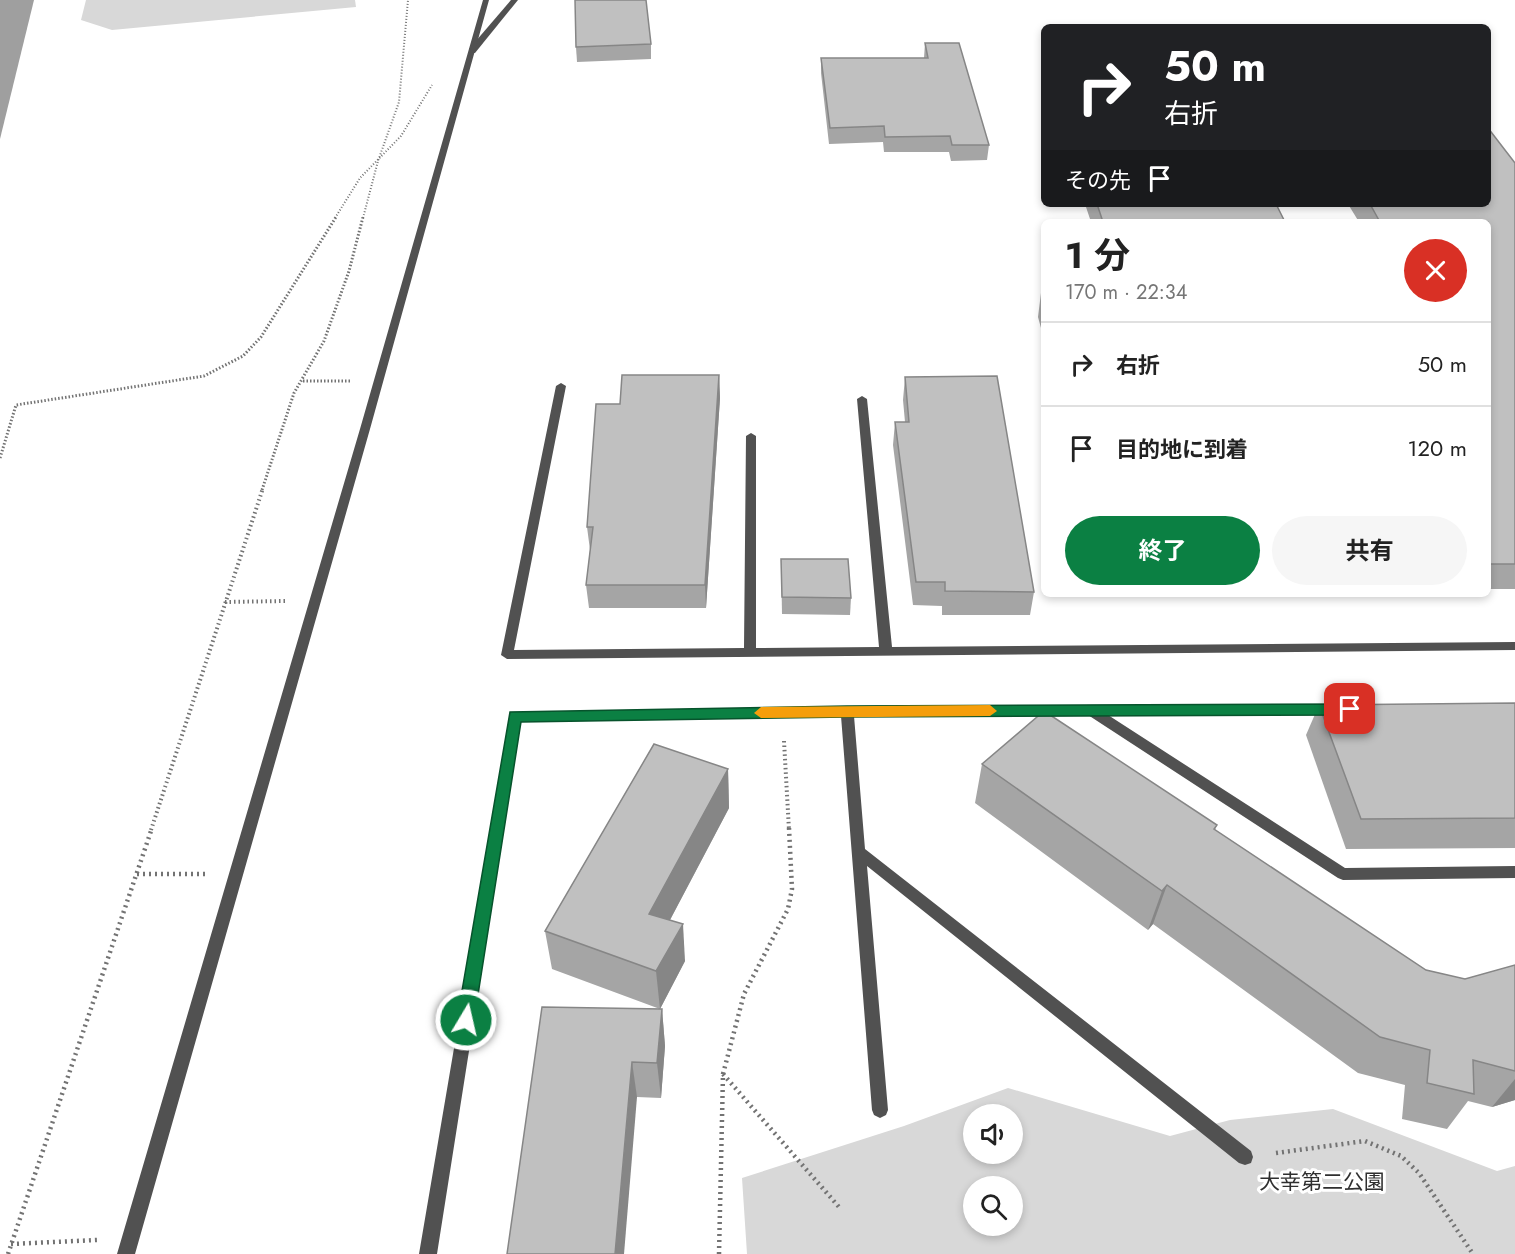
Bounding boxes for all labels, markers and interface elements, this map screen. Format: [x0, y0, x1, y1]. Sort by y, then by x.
text: 50 m [1164, 36, 1266, 97]
icon: right [1065, 48, 1143, 126]
text: 右折 [1164, 94, 1218, 133]
icon: arrive [1143, 162, 1176, 195]
text: その先 [1065, 164, 1131, 196]
text: 1 分 [1065, 229, 1130, 281]
button: close [1404, 239, 1467, 302]
text: 170 m · 22:34 [1065, 278, 1187, 307]
icon: right [1065, 348, 1098, 381]
text: 50 m [1418, 348, 1467, 380]
text: 右折 [1116, 349, 1160, 381]
icon: arrive [1065, 432, 1098, 465]
text: 120 m [1408, 432, 1467, 464]
text: 目的地に到着 [1116, 433, 1248, 465]
button: 終了 [1065, 516, 1260, 585]
button: 共有 [1272, 516, 1467, 585]
pin [1324, 683, 1375, 734]
icon: arrive [1333, 692, 1366, 725]
position arrow [434, 988, 498, 1052]
map controls [963, 1104, 1023, 1236]
button: sound [963, 1104, 1023, 1164]
park label: 大幸第二公園 [1259, 1167, 1385, 1197]
button: search [963, 1176, 1023, 1236]

